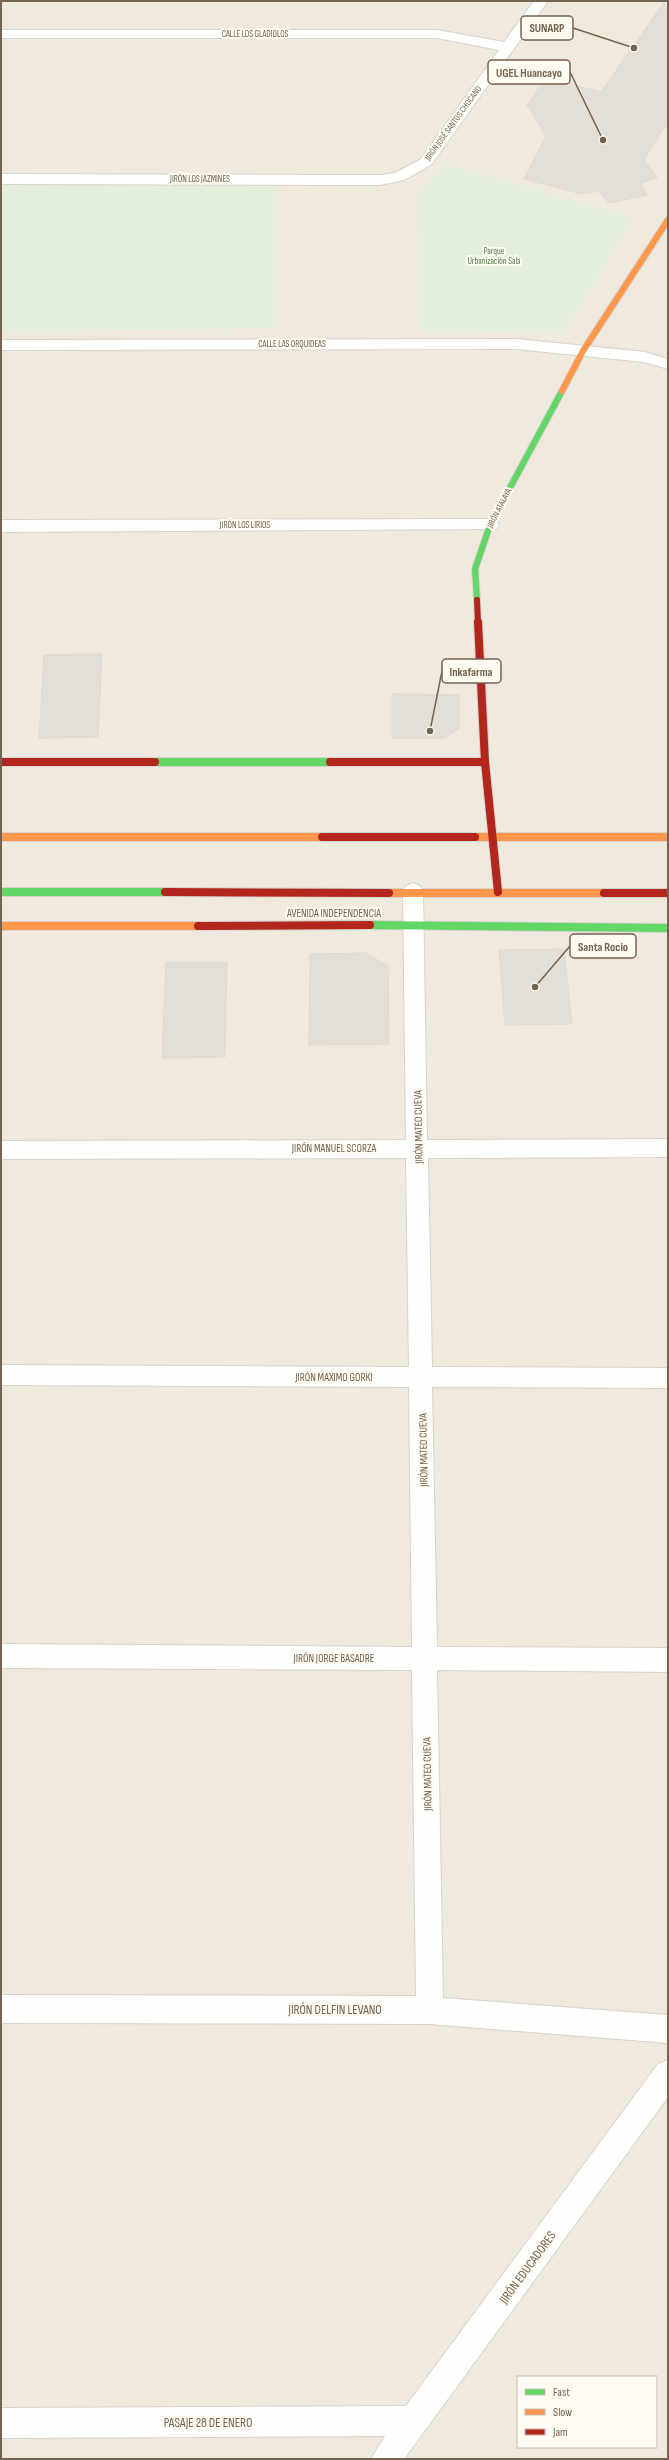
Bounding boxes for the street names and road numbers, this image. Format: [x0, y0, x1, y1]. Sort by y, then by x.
street label: CALLE LOS GLADIOLOS [222, 29, 289, 40]
street label: JIRÓN JOSÉ SANTOS CHOCANO [421, 83, 484, 164]
street label: JIRÓN LOS JAZMINES [169, 173, 230, 185]
street label: CALLE LAS ORQUIDEAS [258, 339, 326, 350]
street label: JIRÓN ATALAYA [483, 486, 514, 531]
street label: JIRÓN LOS LIRIOS [219, 519, 270, 531]
street label: AVENIDA INDEPENDENCIA [286, 907, 381, 920]
street label: JIRÓN MATEO CUEVA [411, 1090, 426, 1165]
street label: JIRÓN MANUEL SCORZA [291, 1142, 377, 1155]
street label: JIRÓN MAXIMO GORKI [294, 1371, 373, 1384]
street label: JIRÓN MATEO CUEVA [416, 1413, 431, 1488]
street label: JIRÓN JORGE BASADRE [293, 1652, 374, 1665]
street label: JIRÓN MATEO CUEVA [420, 1737, 435, 1812]
street label: JIRÓN DELFIN LEVANO [287, 2002, 382, 2018]
street label: JIRÓN EDUCADORES [495, 2228, 560, 2308]
street label: PASAJE 28 DE ENERO [164, 2415, 252, 2431]

